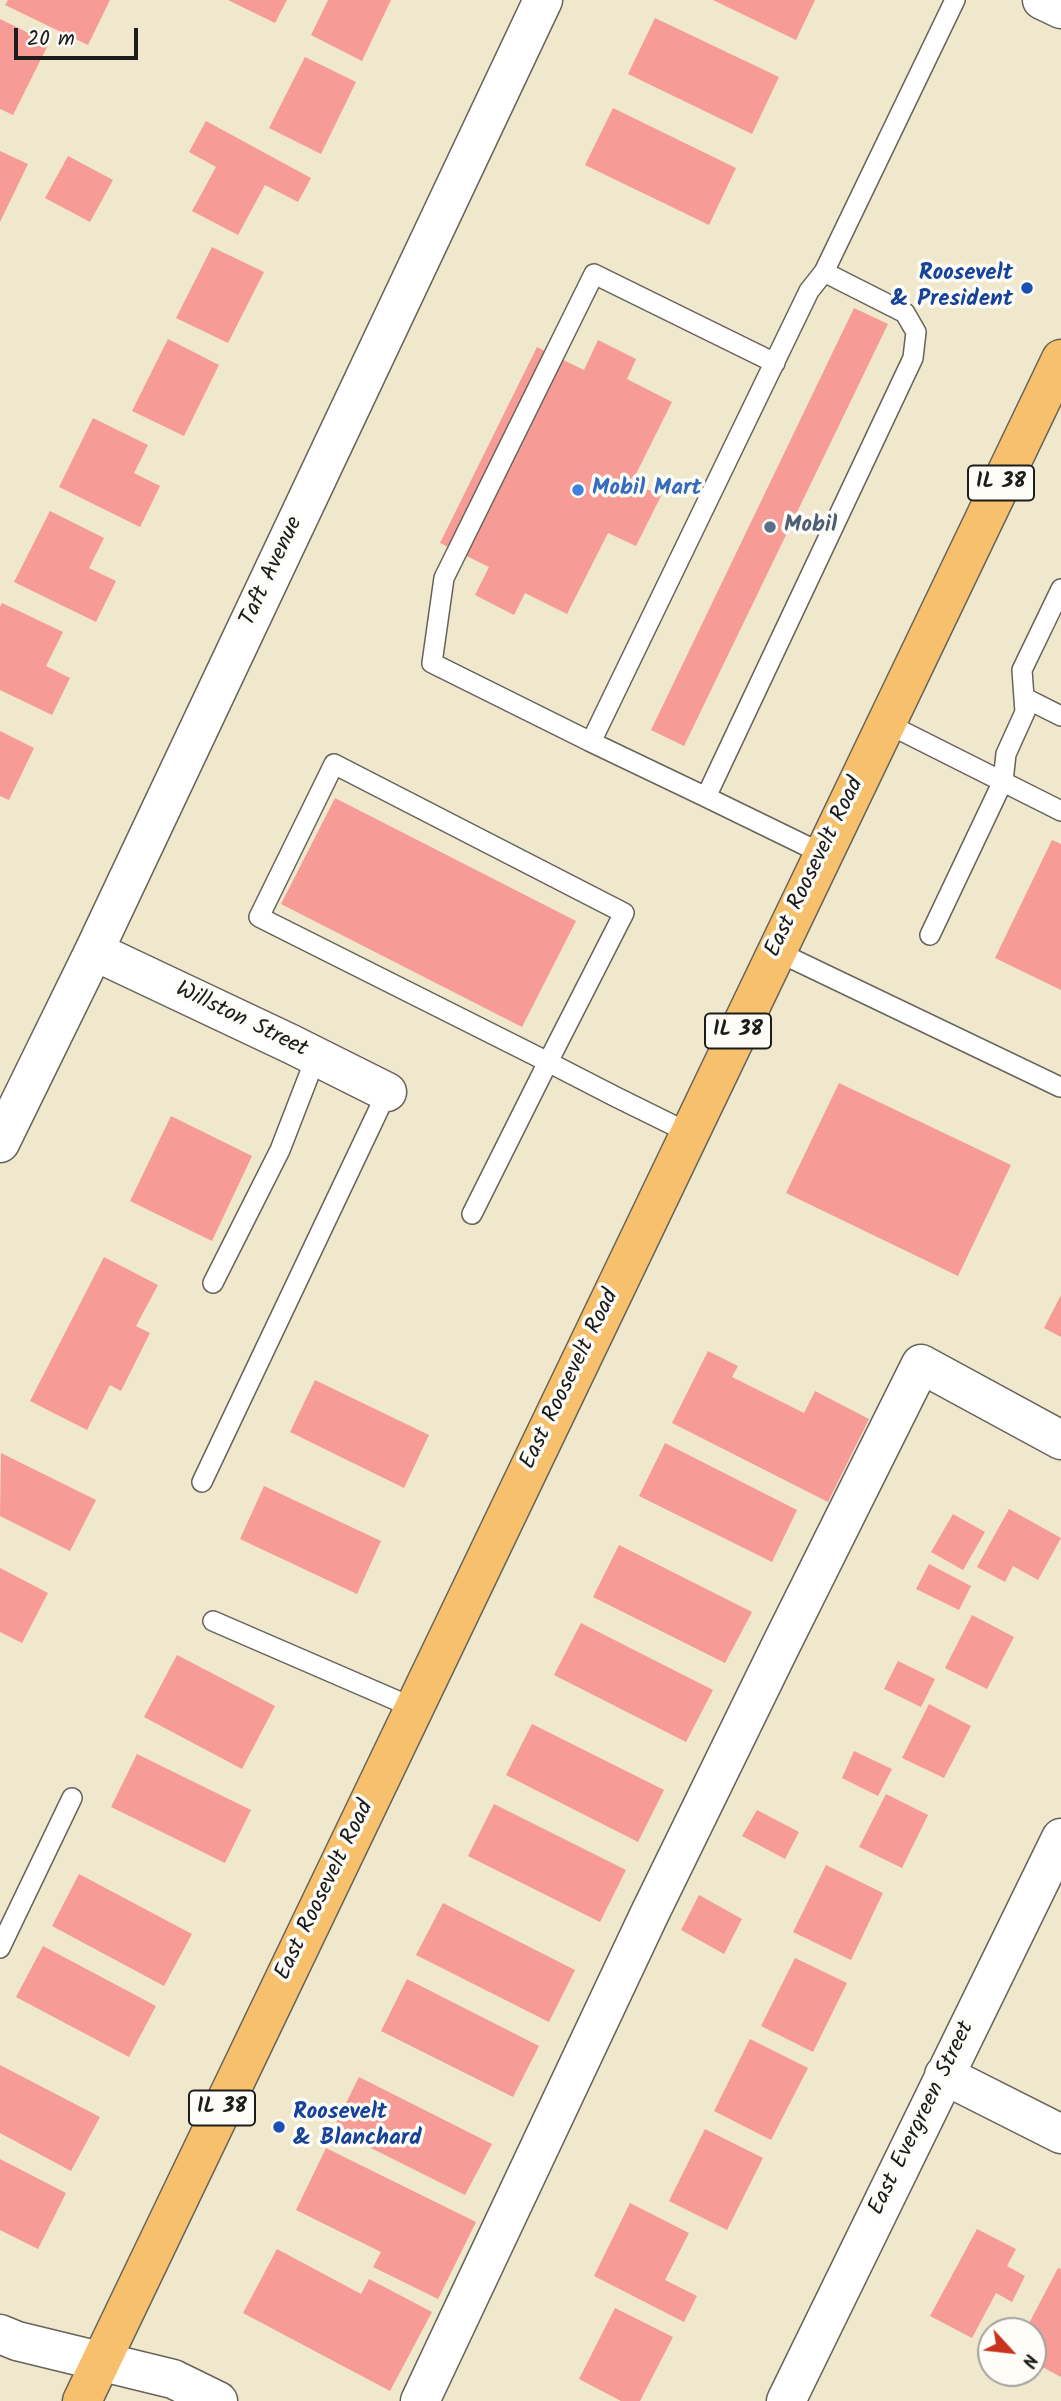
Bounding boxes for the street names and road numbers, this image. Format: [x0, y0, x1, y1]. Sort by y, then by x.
road number: IL 38 [968, 466, 1034, 500]
street label: Taft Avenue [236, 513, 310, 631]
street label: East Roosevelt Road [761, 774, 871, 962]
street label: Willston Street [170, 977, 312, 1065]
road number: IL 38 [705, 1014, 771, 1048]
street label: East Roosevelt Road [516, 1286, 626, 1474]
street label: East Roosevelt Road [271, 1797, 381, 1985]
street label: East Evergreen Street [864, 2018, 982, 2220]
road number: IL 38 [189, 2090, 255, 2126]

